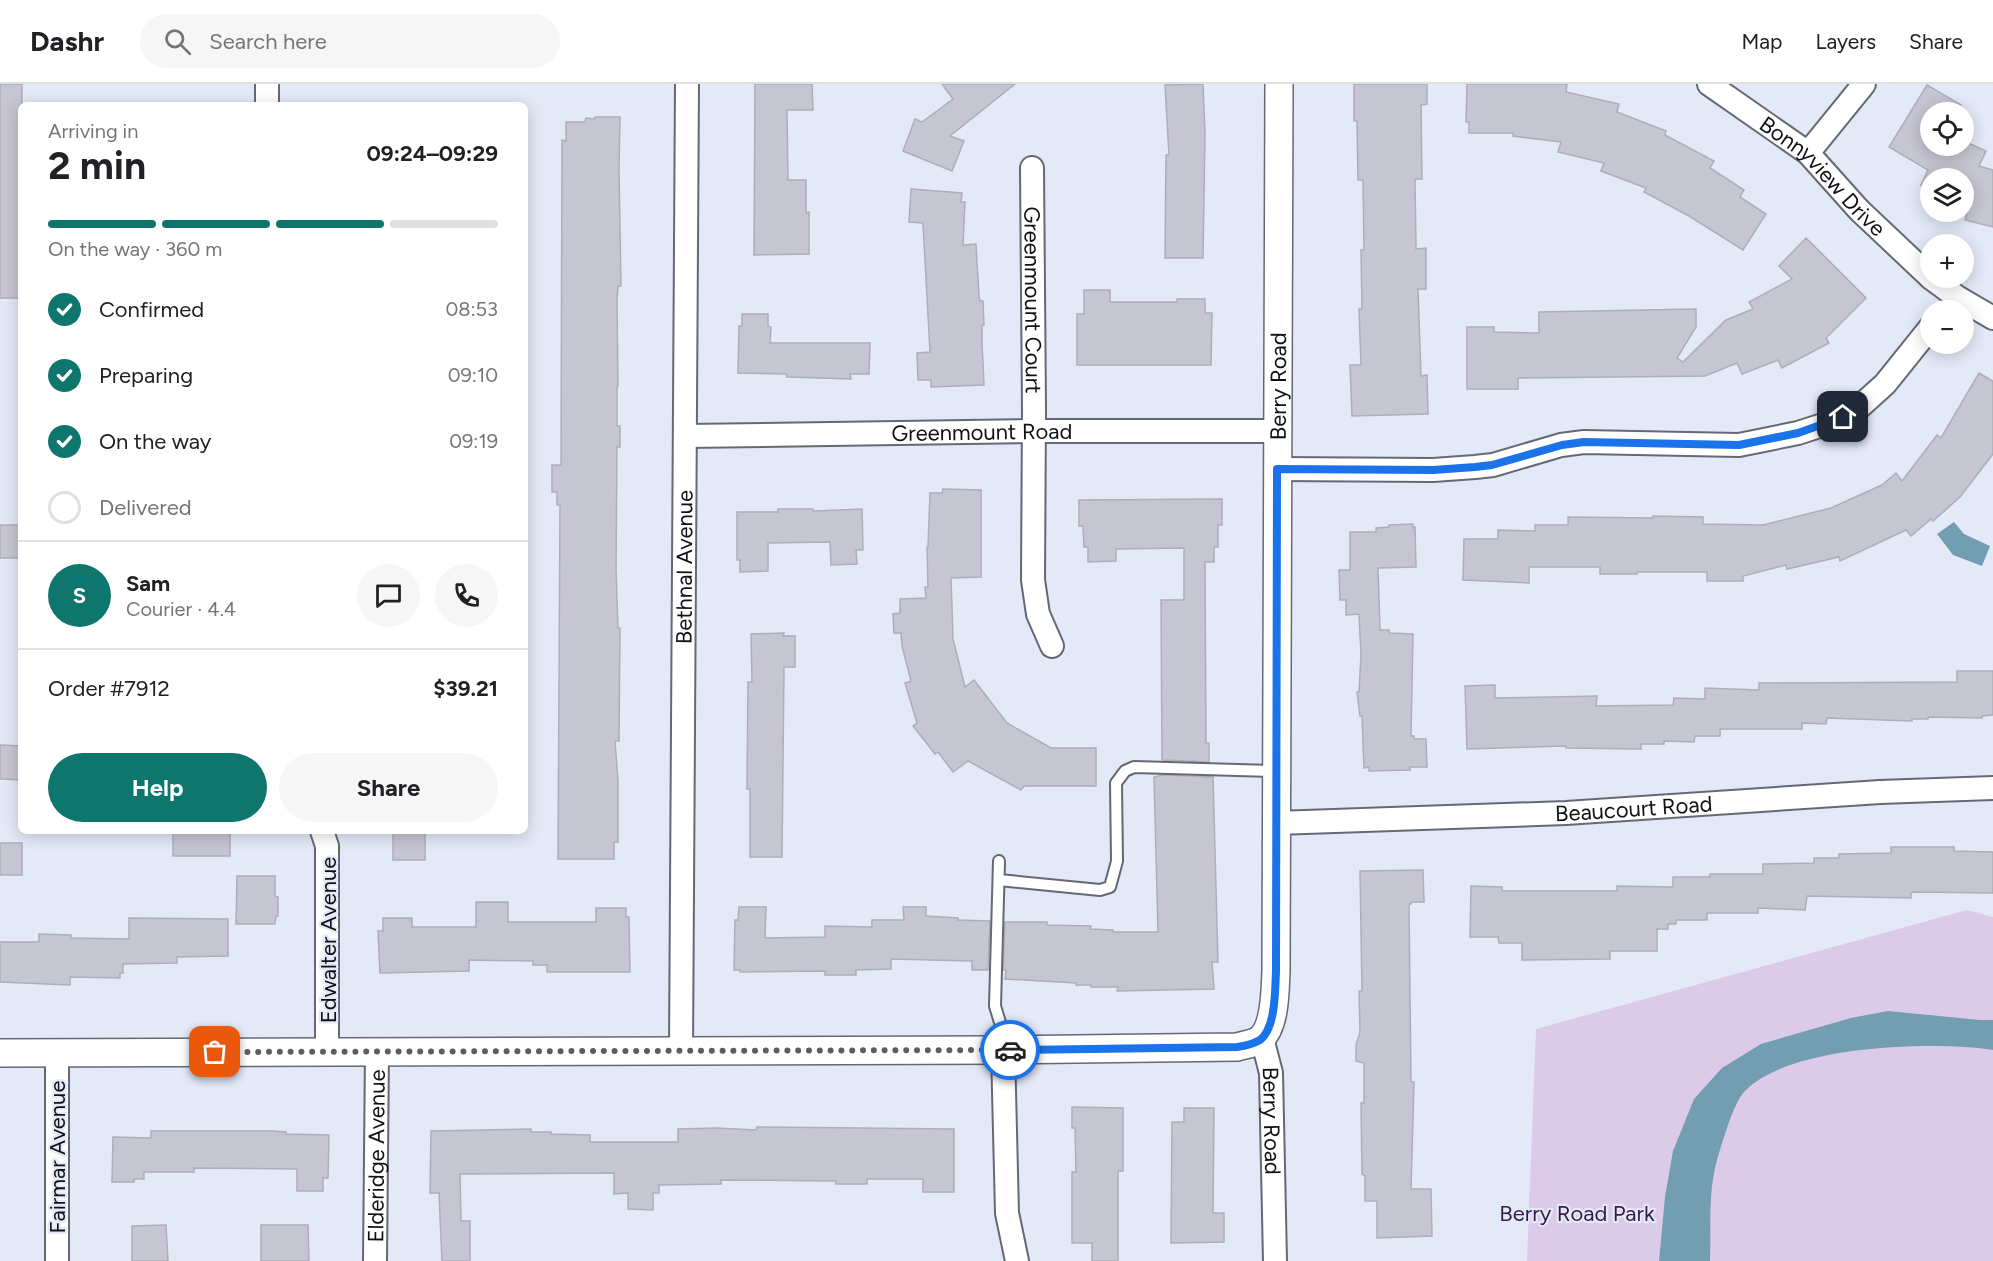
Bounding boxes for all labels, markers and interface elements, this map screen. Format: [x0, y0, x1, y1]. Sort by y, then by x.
search box [140, 14, 560, 68]
text: Dashr [30, 24, 104, 58]
icon: search [161, 25, 194, 58]
text: Search here [209, 28, 327, 55]
text: Map [1742, 29, 1782, 54]
text: Layers [1815, 29, 1876, 54]
text: Share [1909, 29, 1963, 54]
map controls [1920, 102, 1974, 354]
button: locate [1920, 102, 1974, 156]
street label: Bonnyview Drive [1755, 110, 1891, 242]
text: Arriving in [48, 119, 138, 143]
text: 09:24–09:29 [366, 140, 498, 167]
text: 2 min [48, 142, 146, 189]
button: layers [1920, 168, 1974, 222]
street label: Greenmount Court [1019, 206, 1047, 394]
button: + [1920, 234, 1974, 288]
text: On the way · 360 m [48, 237, 222, 261]
icon: check [48, 293, 81, 326]
text: Confirmed [99, 296, 204, 323]
text: 08:53 [445, 297, 498, 321]
button: − [1920, 300, 1974, 354]
street label: Berry Road [1264, 332, 1292, 440]
icon: check [48, 359, 81, 392]
text: Preparing [99, 362, 193, 389]
text: 09:10 [448, 363, 498, 387]
pin [1817, 391, 1868, 442]
icon: home [1826, 400, 1859, 433]
street label: Greenmount Road [891, 417, 1072, 447]
icon: check [48, 425, 81, 458]
text: On the way [99, 428, 211, 455]
text: 09:19 [449, 429, 498, 453]
street label: Bethnal Avenue [670, 490, 698, 644]
text: Delivered [99, 494, 192, 521]
button: chat [357, 564, 420, 627]
button: phone [435, 564, 498, 627]
text: Sam [126, 570, 170, 597]
text: S [73, 582, 86, 609]
text: Courier · 4.4 [126, 597, 236, 621]
text: Order #7912 [48, 675, 170, 702]
text: $39.21 [433, 675, 498, 702]
button: Help [48, 753, 267, 822]
button: Share [279, 753, 498, 822]
street label: Beaucourt Road [1554, 790, 1713, 827]
street label: Edwalter Avenue [315, 857, 342, 1023]
courier [980, 1020, 1040, 1080]
pin [189, 1026, 240, 1077]
icon: car [994, 1034, 1027, 1067]
icon: bag [198, 1035, 231, 1068]
street label: Berry Road [1257, 1067, 1287, 1175]
street label: Elderidge Avenue [362, 1069, 390, 1243]
street label: Fairmar Avenue [44, 1081, 71, 1233]
park label: Berry Road Park [1499, 1200, 1655, 1227]

